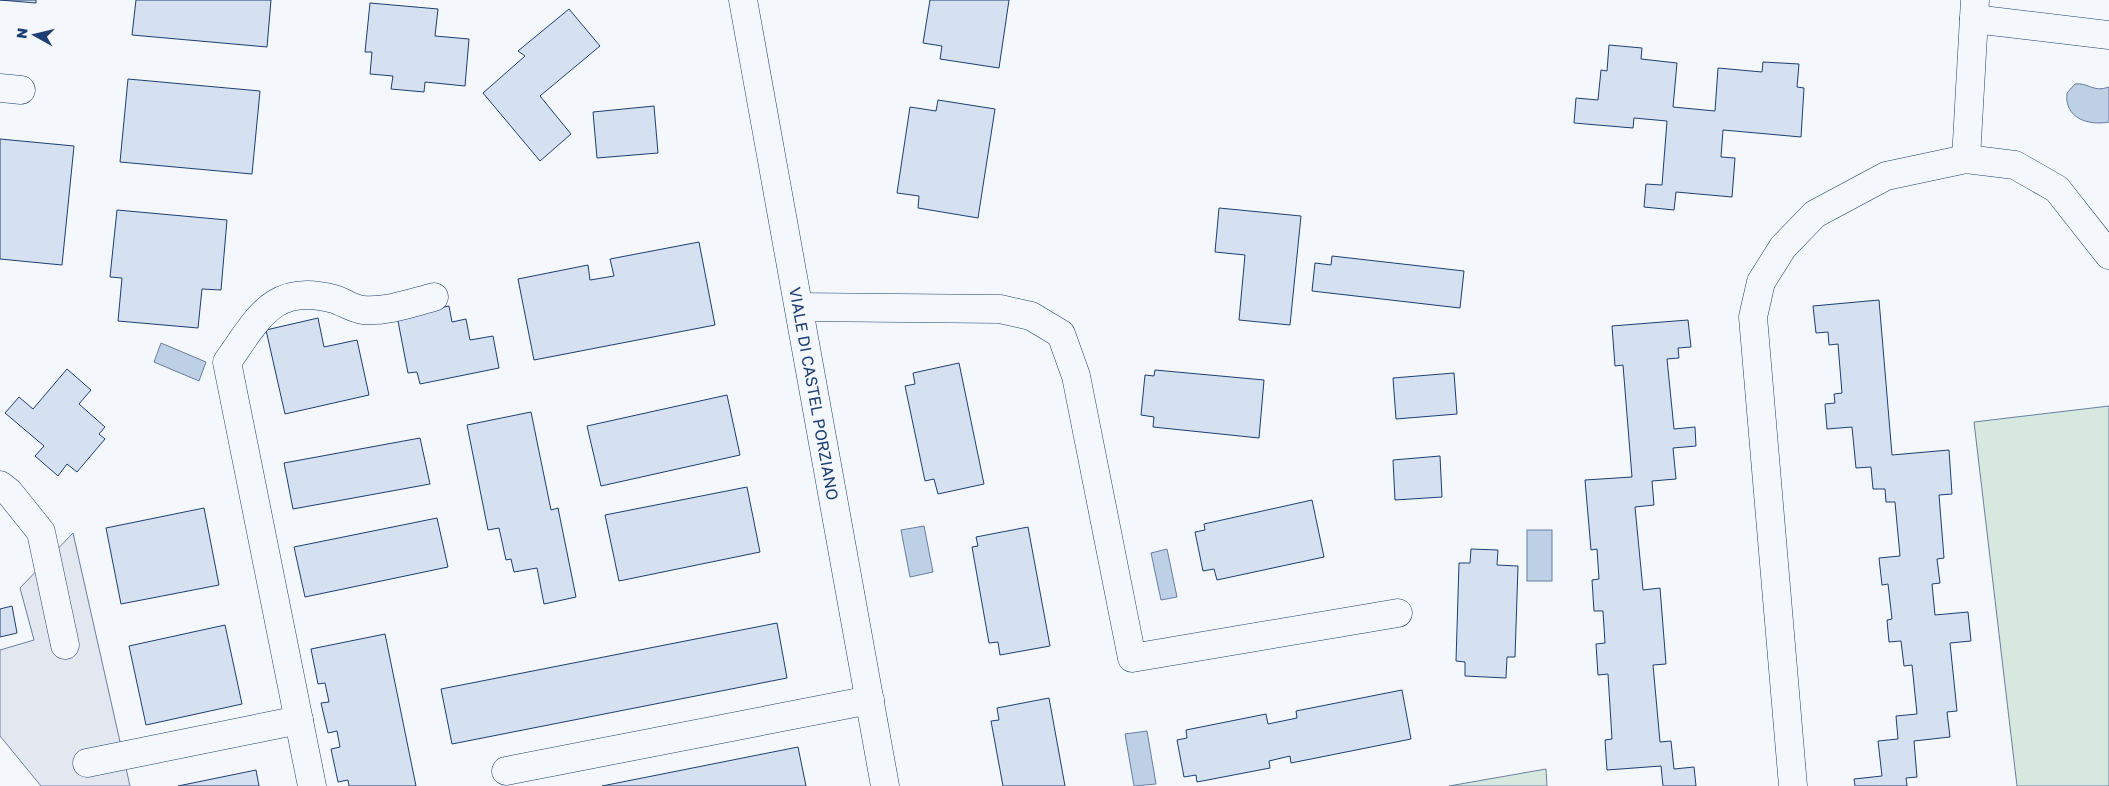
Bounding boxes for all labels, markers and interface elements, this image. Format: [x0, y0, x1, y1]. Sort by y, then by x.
north arrow [10, 10, 60, 60]
text: N [12, 27, 31, 40]
street label: VIALE DI CASTEL PORZIANO [785, 285, 843, 502]

